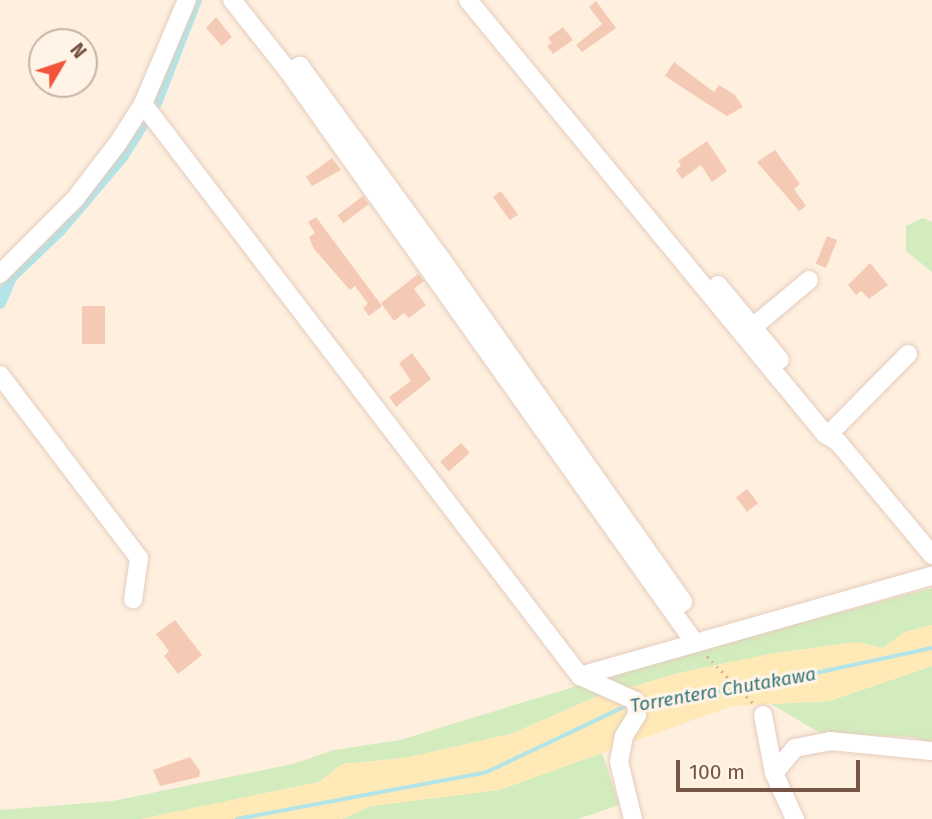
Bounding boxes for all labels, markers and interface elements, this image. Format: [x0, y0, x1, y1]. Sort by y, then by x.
north arrow [28, 28, 98, 98]
text: N [65, 39, 91, 63]
water label: Torrentera Chutakawa [628, 662, 818, 718]
scale bar [680, 746, 864, 790]
text: 100 m [689, 759, 745, 785]

